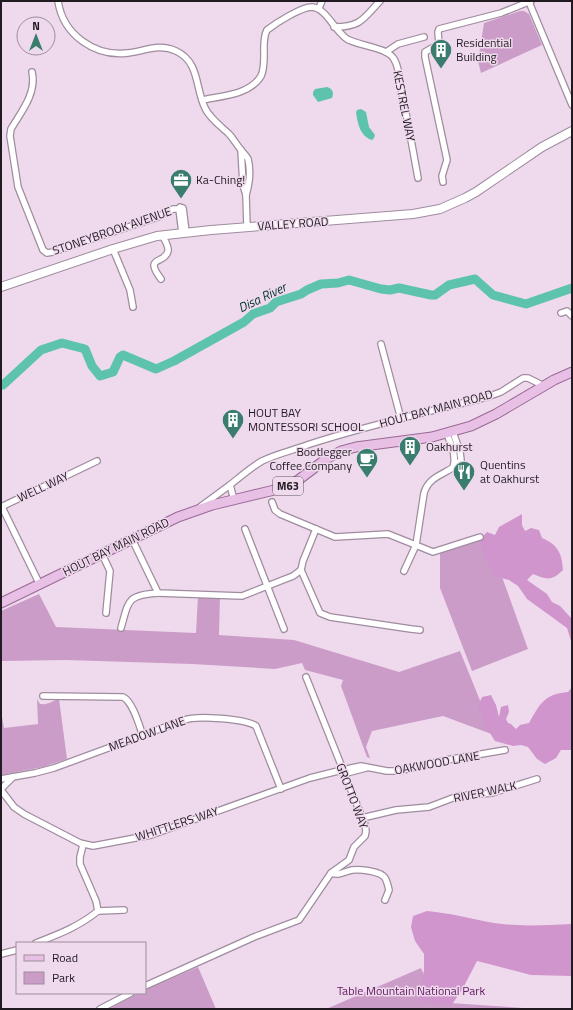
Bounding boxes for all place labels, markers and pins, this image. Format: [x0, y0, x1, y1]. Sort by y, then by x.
place label: Residential Building [456, 33, 512, 66]
building icon: Residential Building [428, 37, 454, 70]
office icon: Ka-Ching! [168, 167, 194, 200]
place label: Ka-Ching! [196, 170, 245, 189]
place label: HOUT BAY MONTESSORI SCHOOL [248, 403, 364, 436]
building icon: HOUT BAY MONTESSORI SCHOOL [220, 407, 246, 440]
building icon: Oakhurst [397, 434, 423, 467]
place label: Oakhurst [426, 437, 473, 456]
place label: Bootlegger Coffee Company [269, 442, 352, 475]
cafe icon: Bootlegger Coffee Company [354, 446, 380, 479]
place label: Quentins at Oakhurst [480, 455, 540, 488]
restaurant icon: Quentins at Oakhurst [451, 459, 477, 492]

